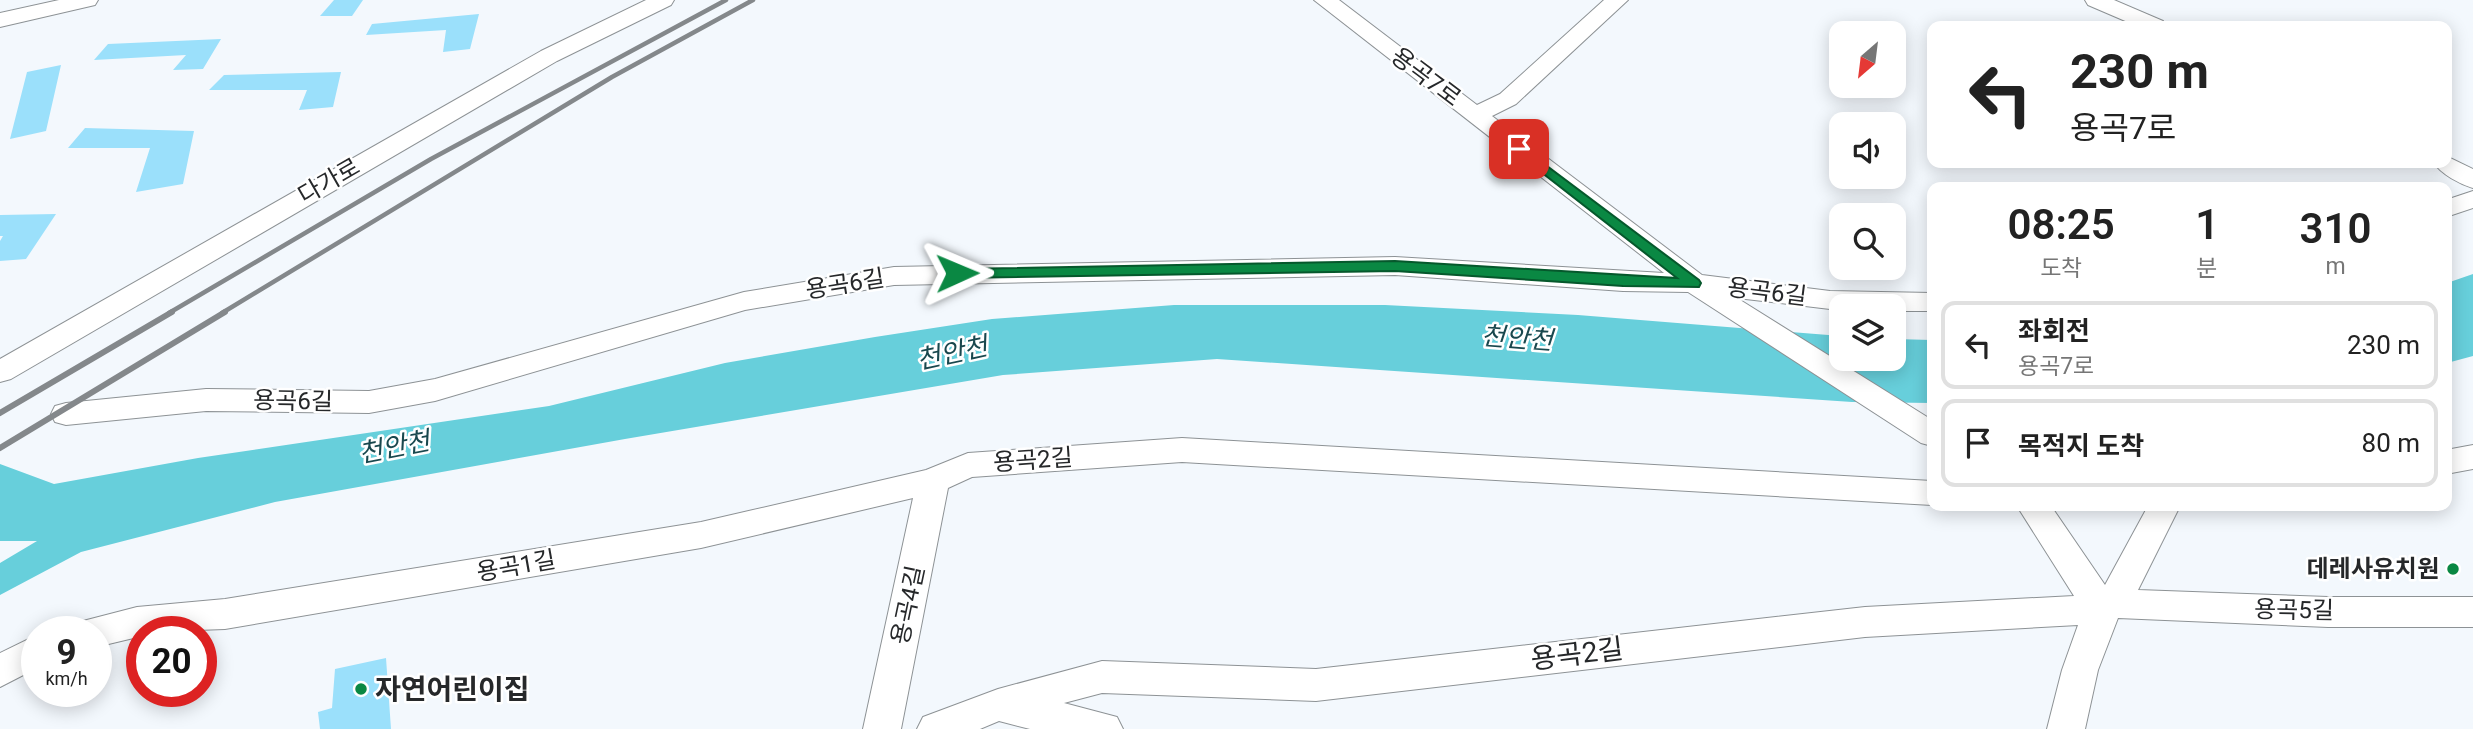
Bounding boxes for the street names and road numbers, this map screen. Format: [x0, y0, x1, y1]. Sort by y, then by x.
street label: 용곡7로 [1386, 42, 1466, 112]
street label: 다가로 [293, 152, 365, 210]
street label: 용곡6길 [803, 264, 887, 304]
street label: 용곡6길 [1726, 273, 1808, 311]
street label: 용곡6길 [253, 386, 333, 416]
street label: 용곡2길 [992, 443, 1074, 477]
street label: 용곡1길 [474, 545, 558, 587]
street label: 용곡4길 [886, 563, 930, 647]
street label: 용곡5길 [2254, 595, 2334, 625]
street label: 용곡2길 [1529, 632, 1625, 676]

